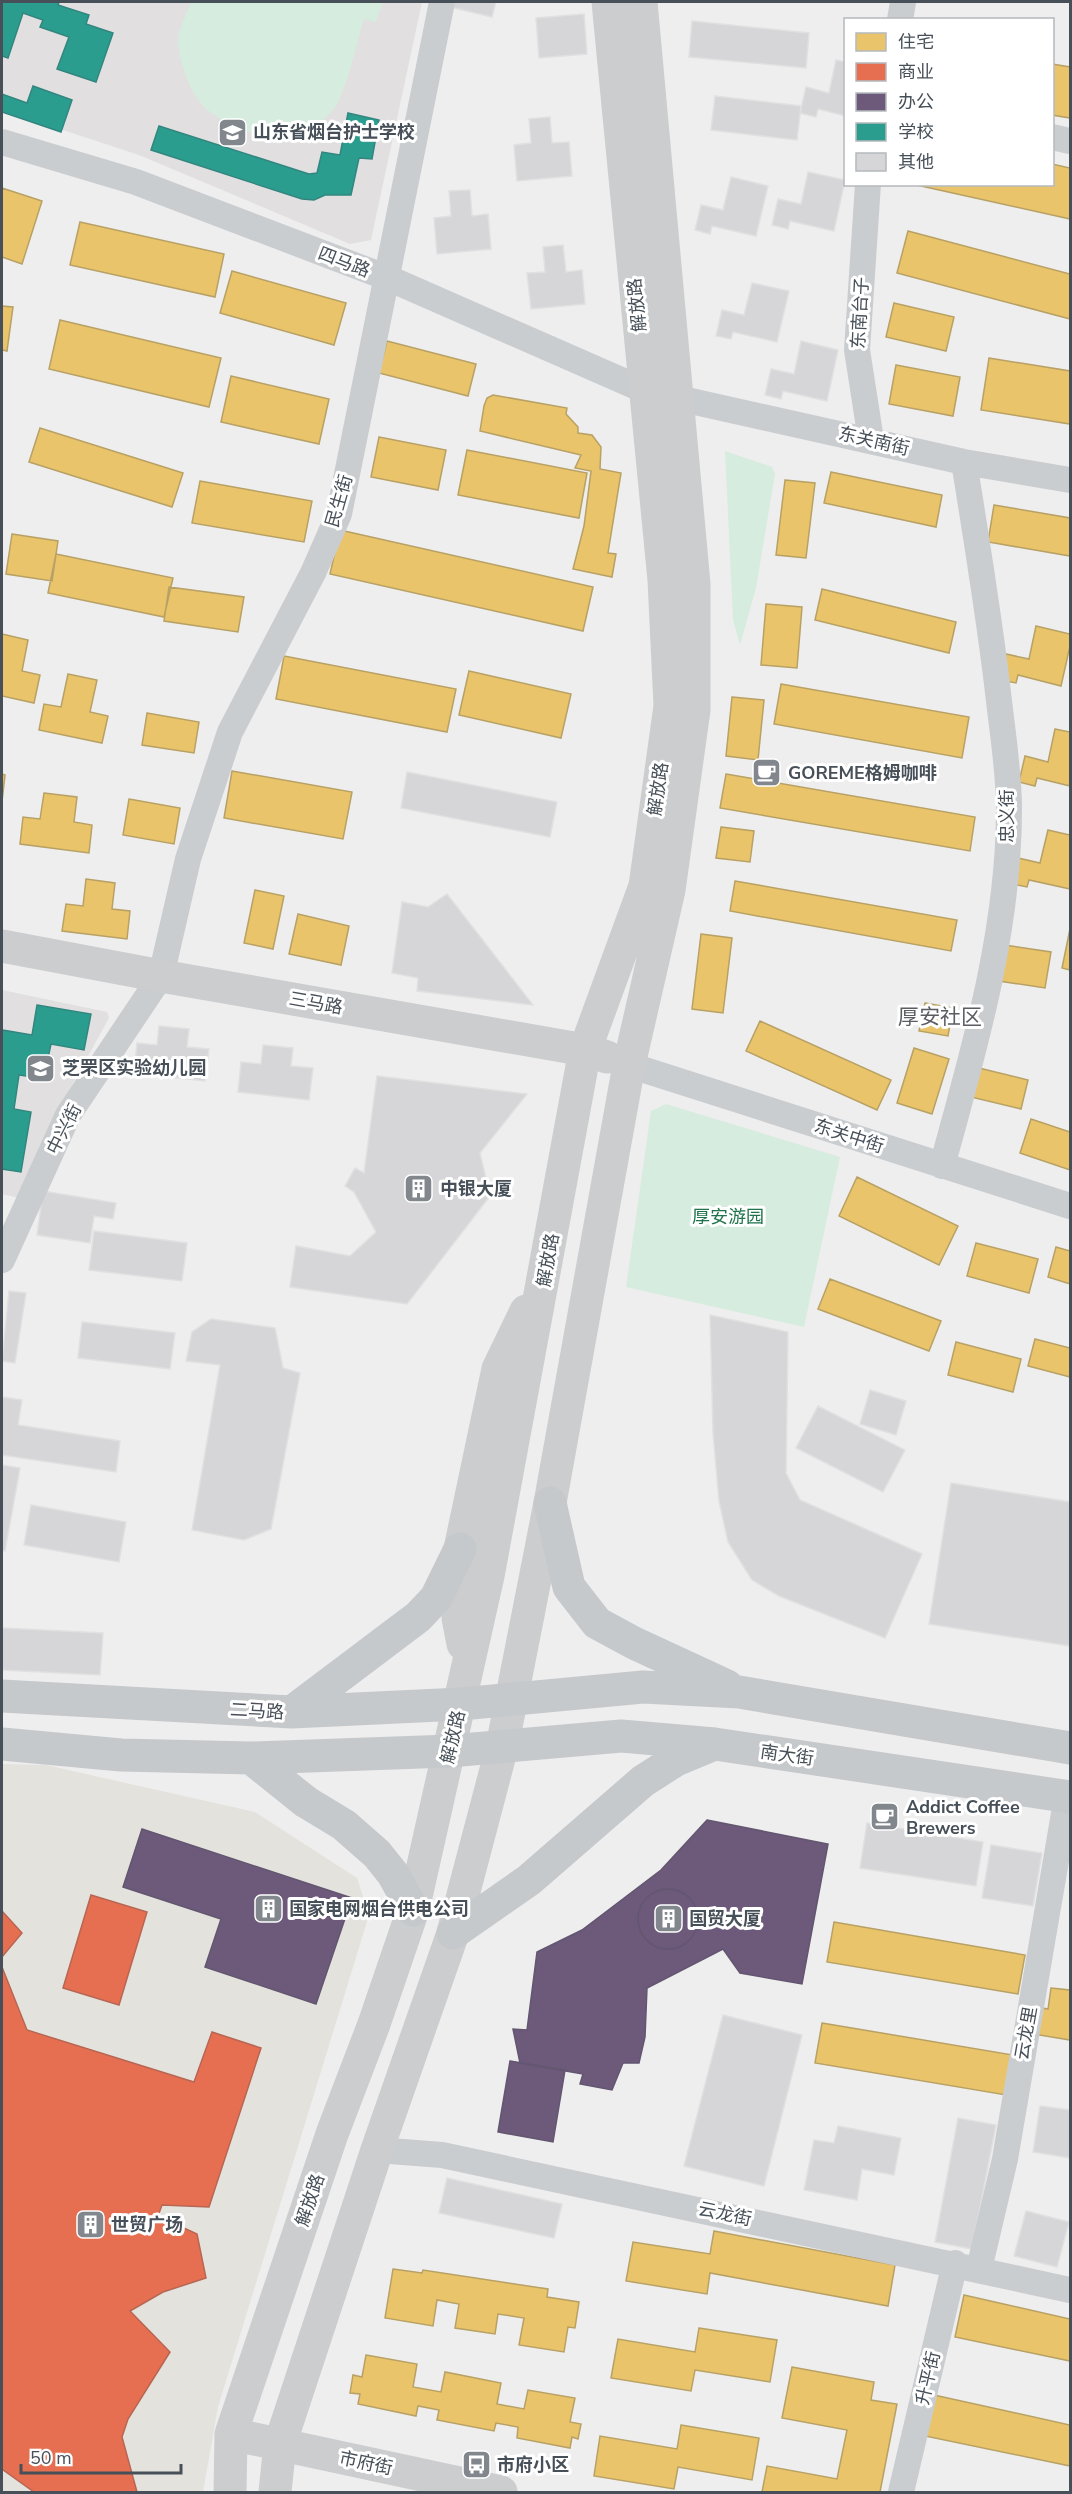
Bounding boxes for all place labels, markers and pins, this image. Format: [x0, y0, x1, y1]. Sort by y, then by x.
school or university icon: 山东省烟台护士学校 [216, 116, 248, 148]
place label: 山东省烟台护士学校 [253, 120, 415, 144]
cafe icon: GOREME格姆咖啡 [751, 757, 783, 789]
place label: GOREME格姆咖啡 [788, 761, 937, 785]
school or university icon: 芝罘区实验幼儿园 [25, 1052, 57, 1084]
place label: 芝罘区实验幼儿园 [62, 1056, 206, 1080]
building icon: 中银大厦 [403, 1173, 435, 1205]
place label: 中银大厦 [440, 1177, 512, 1201]
place label: Addict Coffee Brewers [906, 1795, 1020, 1840]
cafe icon: Addict Coffee Brewers [869, 1801, 901, 1833]
building icon: 国家电网烟台供电公司 [252, 1893, 284, 1925]
place label: 国家电网烟台供电公司 [289, 1897, 469, 1921]
building icon: 国贸大厦 [652, 1903, 684, 1935]
place label: 国贸大厦 [689, 1907, 761, 1931]
building icon: 世贸广场 [74, 2209, 106, 2241]
place label: 世贸广场 [111, 2213, 183, 2237]
bus stop icon: 市府小区 [460, 2449, 492, 2481]
place label: 市府小区 [497, 2453, 569, 2477]

